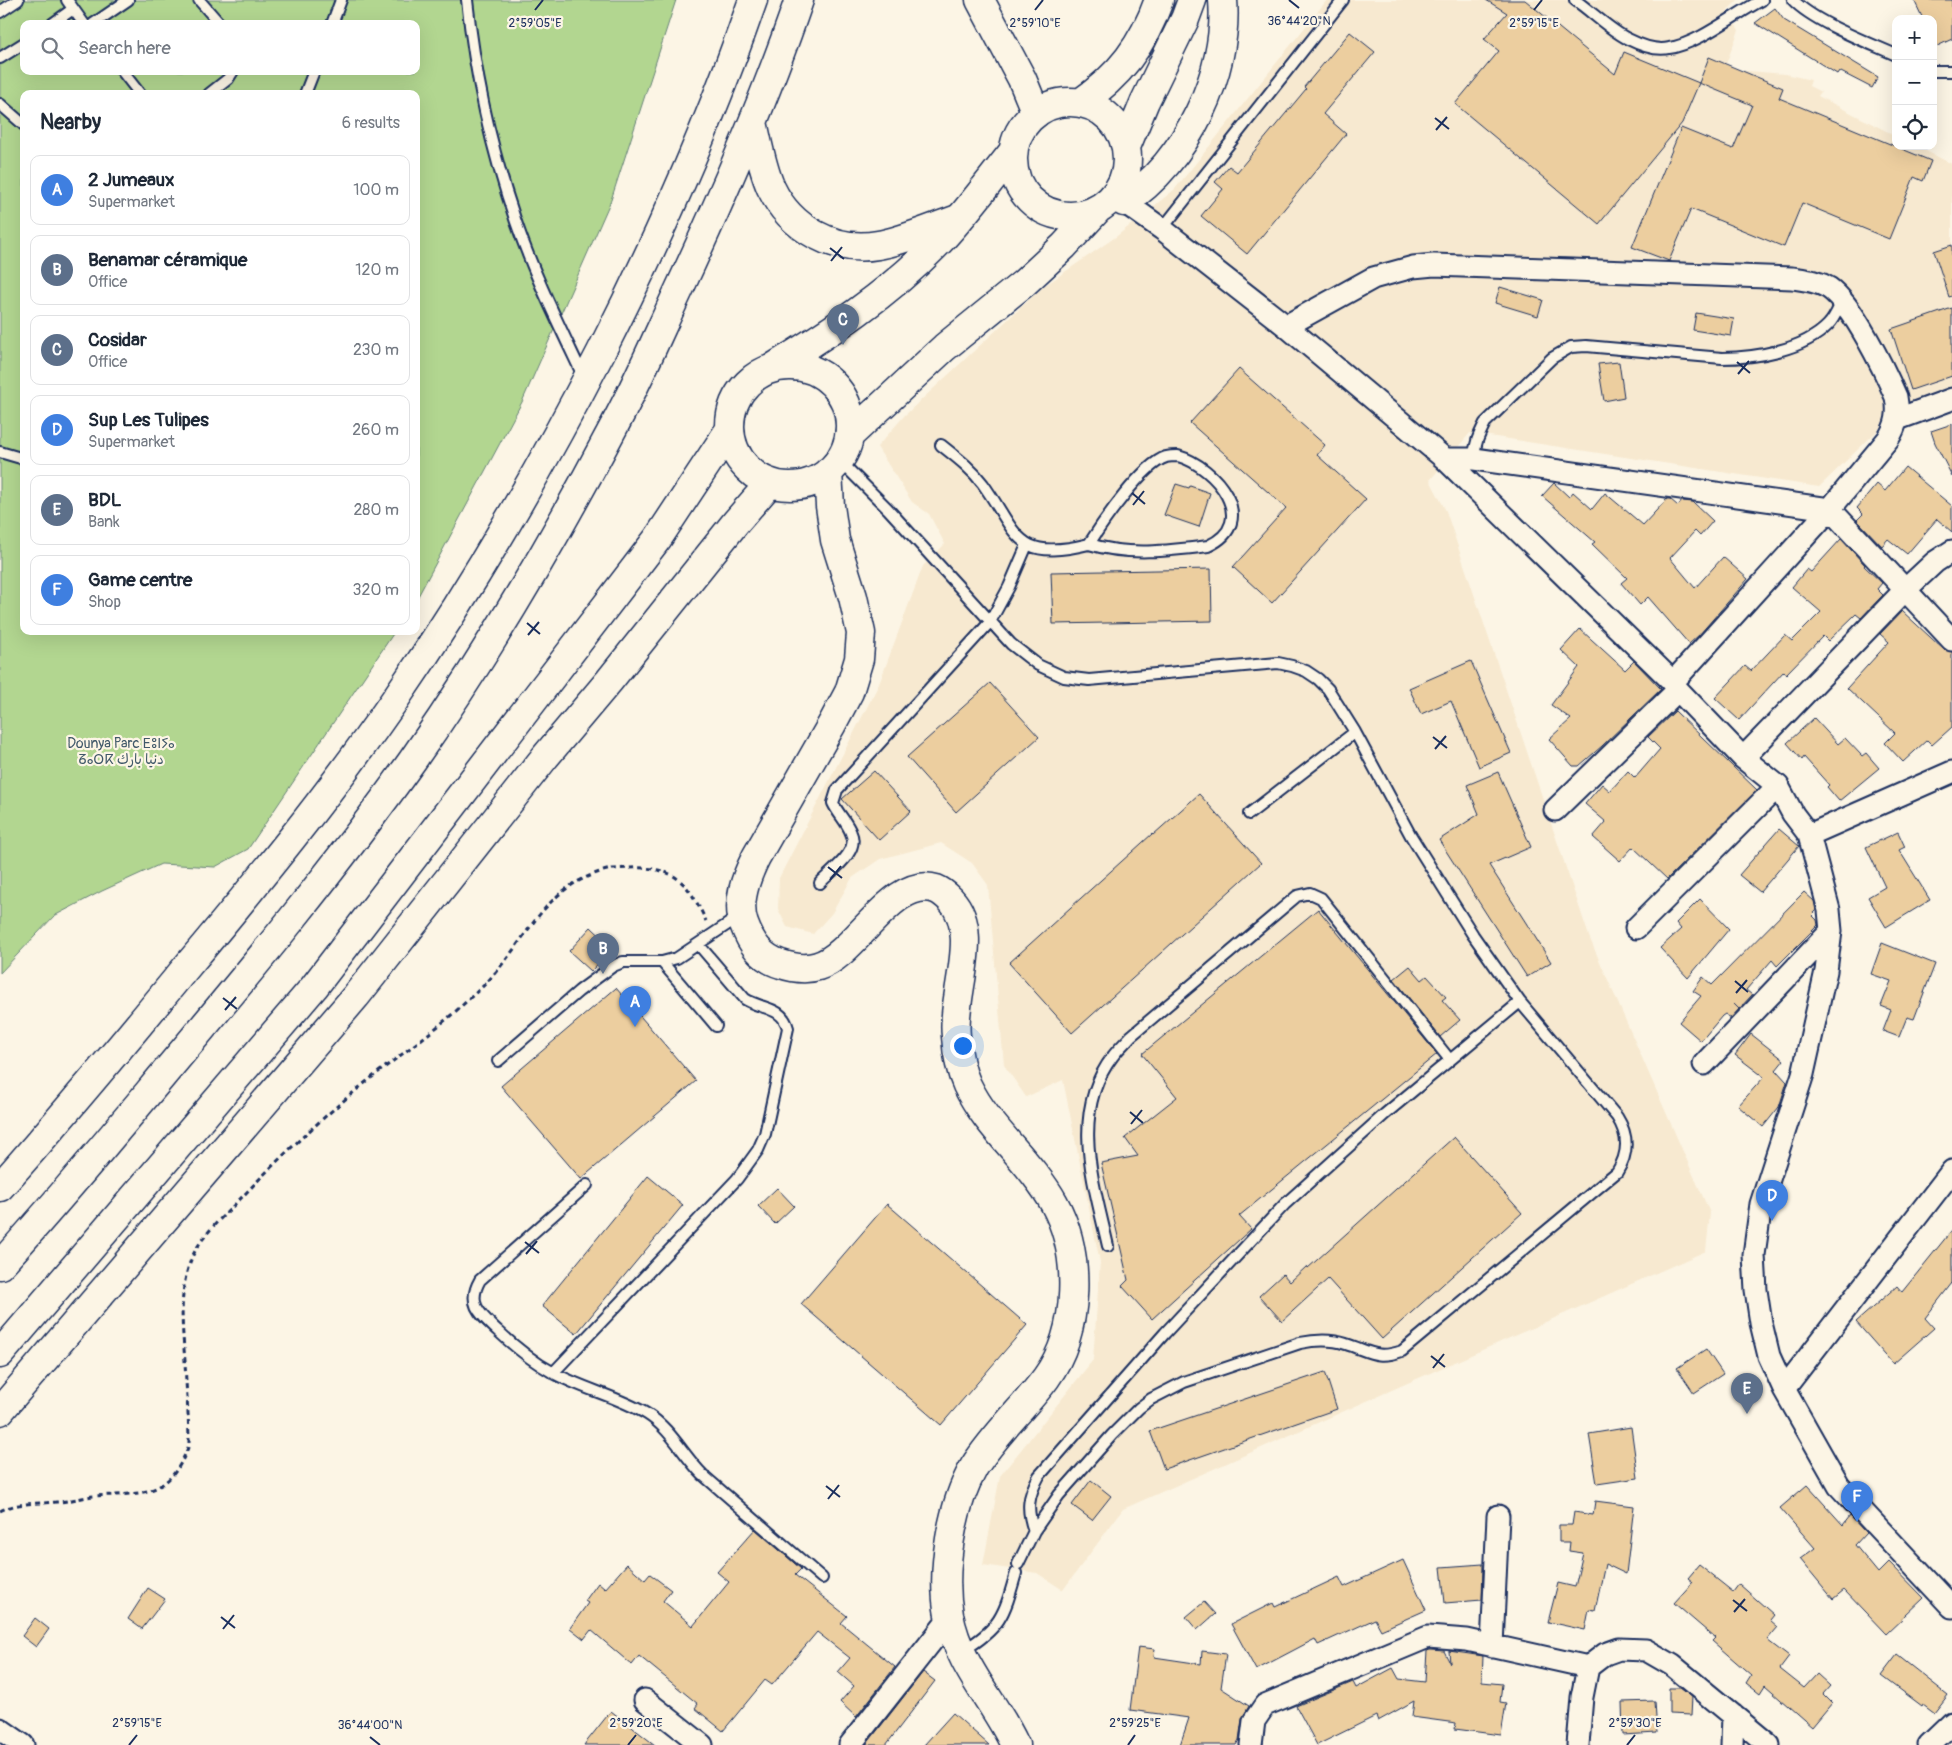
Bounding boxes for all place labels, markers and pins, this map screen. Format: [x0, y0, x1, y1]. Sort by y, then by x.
pin: C [827, 304, 859, 345]
pin: B [587, 933, 619, 974]
pin: A [619, 986, 651, 1027]
pin: D [1756, 1180, 1788, 1221]
pin: E [1731, 1373, 1763, 1414]
pin: F [1841, 1481, 1873, 1522]

